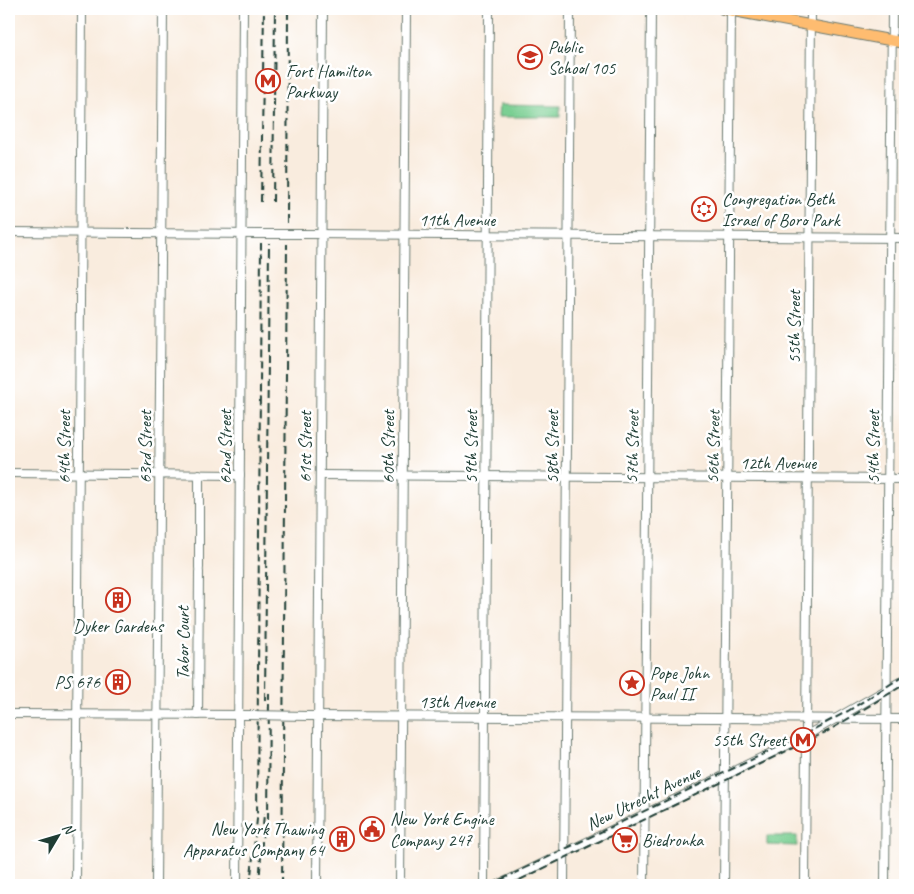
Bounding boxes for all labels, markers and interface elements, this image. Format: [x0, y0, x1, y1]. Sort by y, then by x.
place label: Public School 105 [548, 36, 616, 79]
school or university icon: Public School 105 [517, 44, 543, 70]
place label: Fort Hamilton Parkway [286, 60, 372, 103]
metro station icon: Fort Hamilton Parkway [255, 68, 281, 94]
place label: Congregation Beth Israel of Boro Park [722, 188, 841, 231]
synagogue icon: Congregation Beth Israel of Boro Park [691, 196, 717, 222]
street label: 11th Avenue [419, 209, 496, 231]
street label: 55th Street [783, 288, 805, 364]
street label: 64th Street [53, 408, 75, 484]
street label: 63rd Street [134, 408, 156, 483]
street label: 62nd Street [214, 408, 236, 484]
street label: 60th Street [377, 408, 399, 484]
street label: 59th Street [460, 408, 482, 484]
street label: 58th Street [541, 408, 563, 484]
street label: 57th Street [620, 408, 644, 484]
street label: 56th Street [701, 408, 725, 484]
street label: 54th Street [862, 408, 884, 484]
street label: 61st Street [294, 409, 316, 483]
street label: 12th Avenue [740, 452, 817, 474]
building icon: Dyker Gardens [105, 587, 131, 613]
street label: Tabor Court [172, 604, 194, 680]
place label: Dyker Gardens [73, 615, 165, 637]
place label: Pope John Paul II [650, 662, 710, 705]
building icon: PS 676 [105, 669, 131, 695]
place icon: Pope John Paul II [619, 670, 645, 696]
place label: PS 676 [55, 671, 101, 693]
street label: 13th Avenue [419, 691, 496, 713]
metro station icon: 55th Street [790, 727, 816, 753]
place label: 55th Street [712, 729, 788, 751]
street label: New Utrecht Avenue [583, 761, 704, 835]
place label: New York Engine Company 247 [390, 808, 495, 851]
north arrow [32, 812, 82, 862]
public building icon: New York Engine Company 247 [359, 816, 385, 842]
place label: New York Thawing Apparatus Company 64 [183, 818, 326, 861]
text: N [58, 820, 79, 839]
building icon: New York Thawing Apparatus Company 64 [329, 826, 355, 852]
supermarket icon: Biedronka [612, 827, 638, 853]
place label: Biedronka [642, 829, 704, 851]

